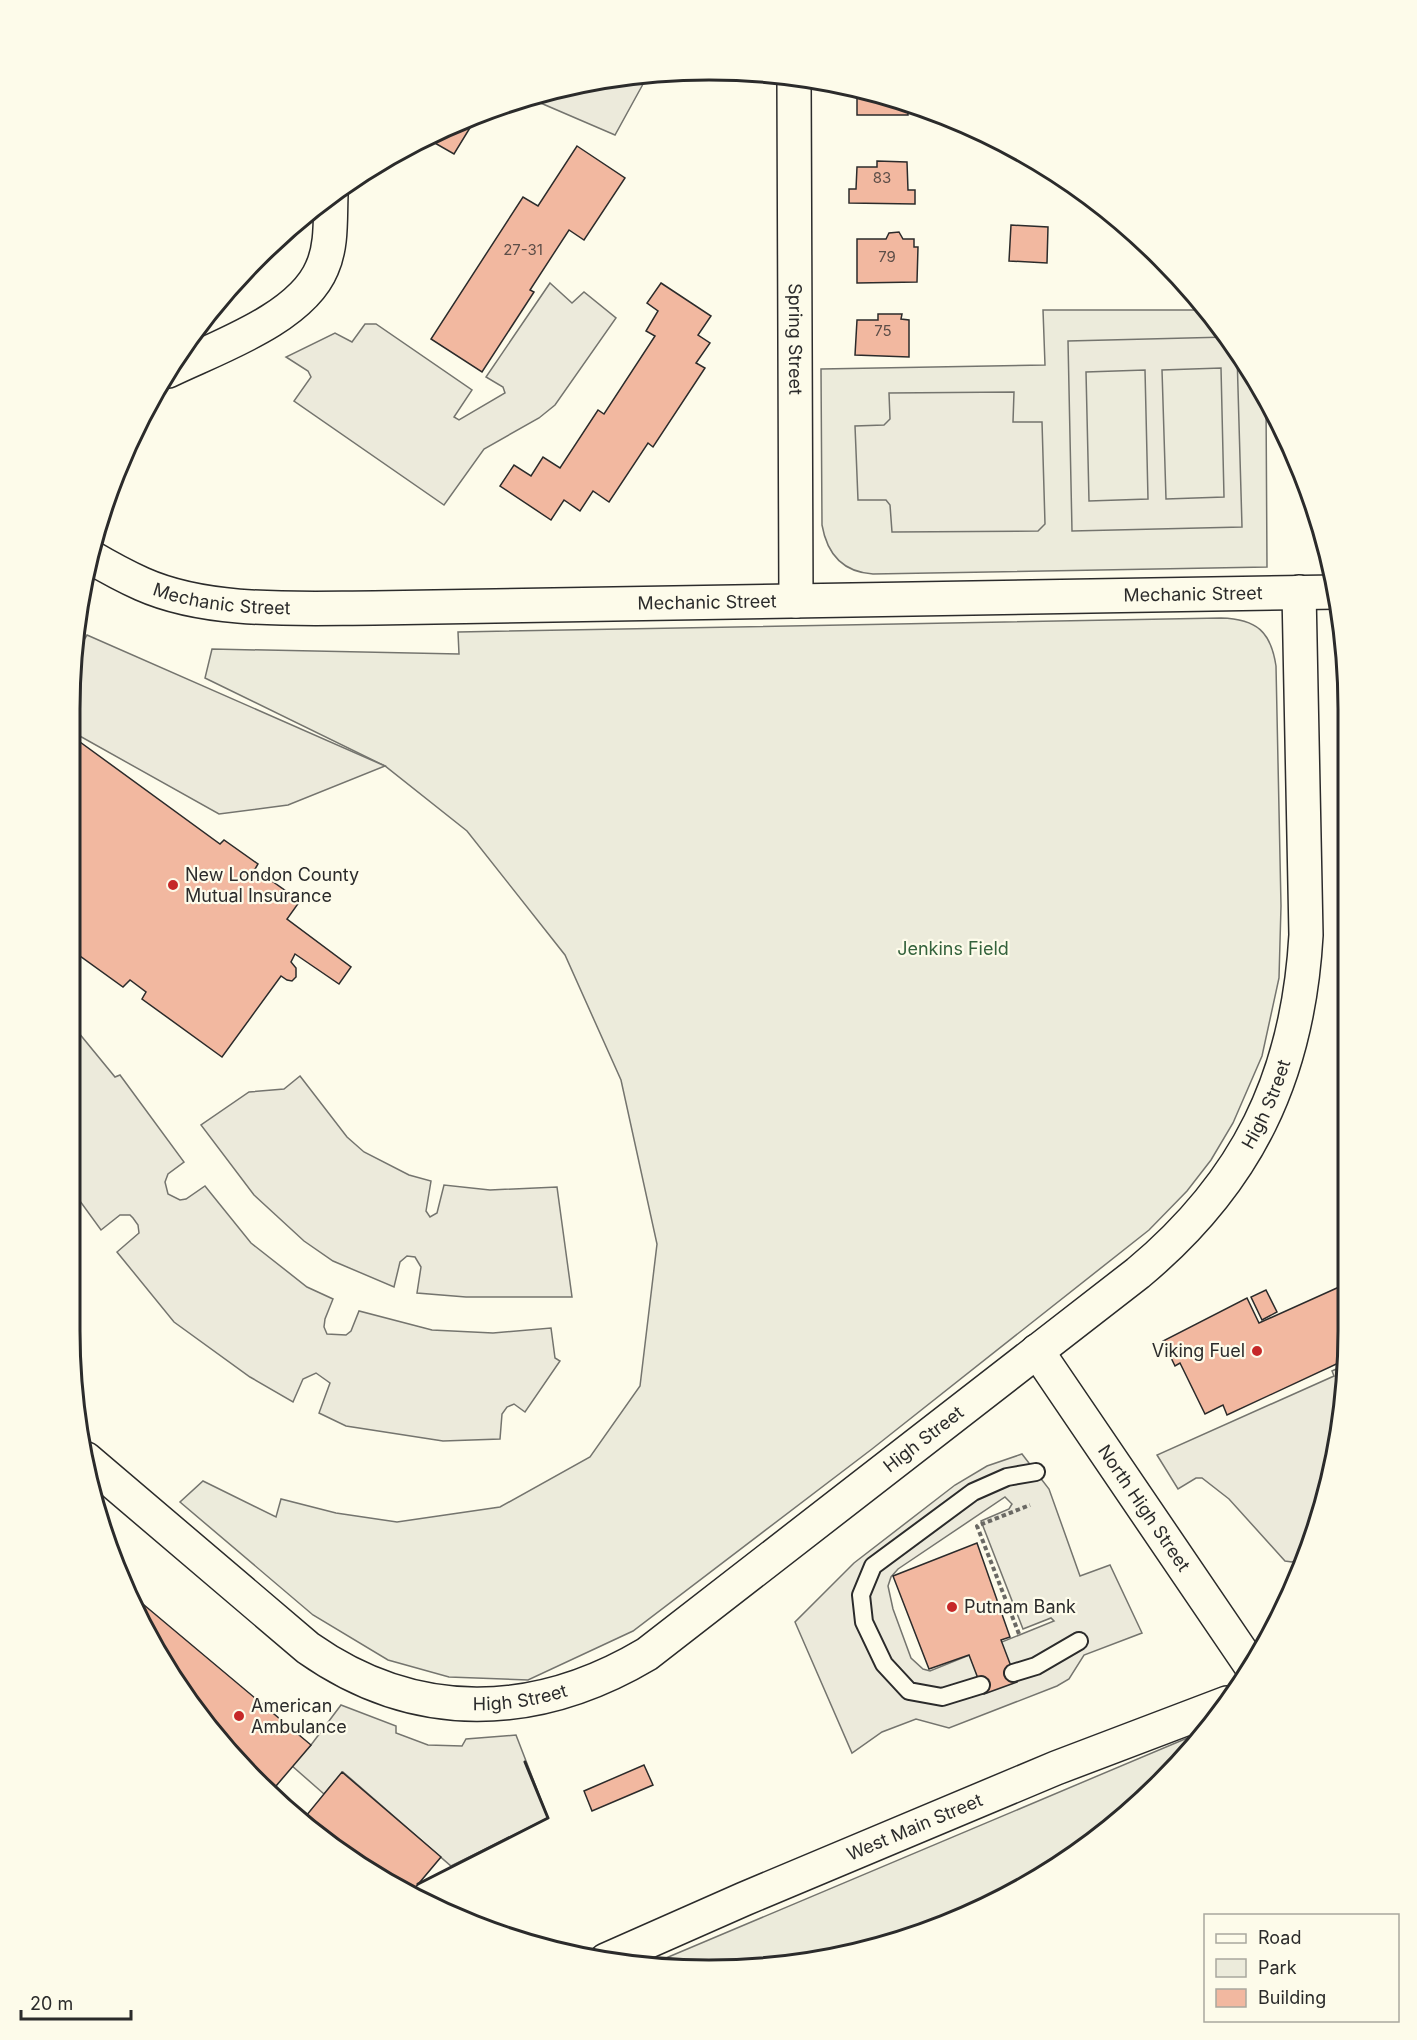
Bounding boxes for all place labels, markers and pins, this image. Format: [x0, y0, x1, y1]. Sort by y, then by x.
place label: New London County Mutual Insurance [185, 864, 359, 906]
marker: New London County Mutual Insurance [166, 878, 180, 892]
place label: Viking Fuel [1152, 1340, 1245, 1361]
marker: Viking Fuel [1250, 1344, 1264, 1358]
place label: Putnam Bank [964, 1596, 1076, 1617]
marker: Putnam Bank [945, 1600, 959, 1614]
place label: American Ambulance [251, 1695, 347, 1737]
marker: American Ambulance [232, 1709, 246, 1723]

